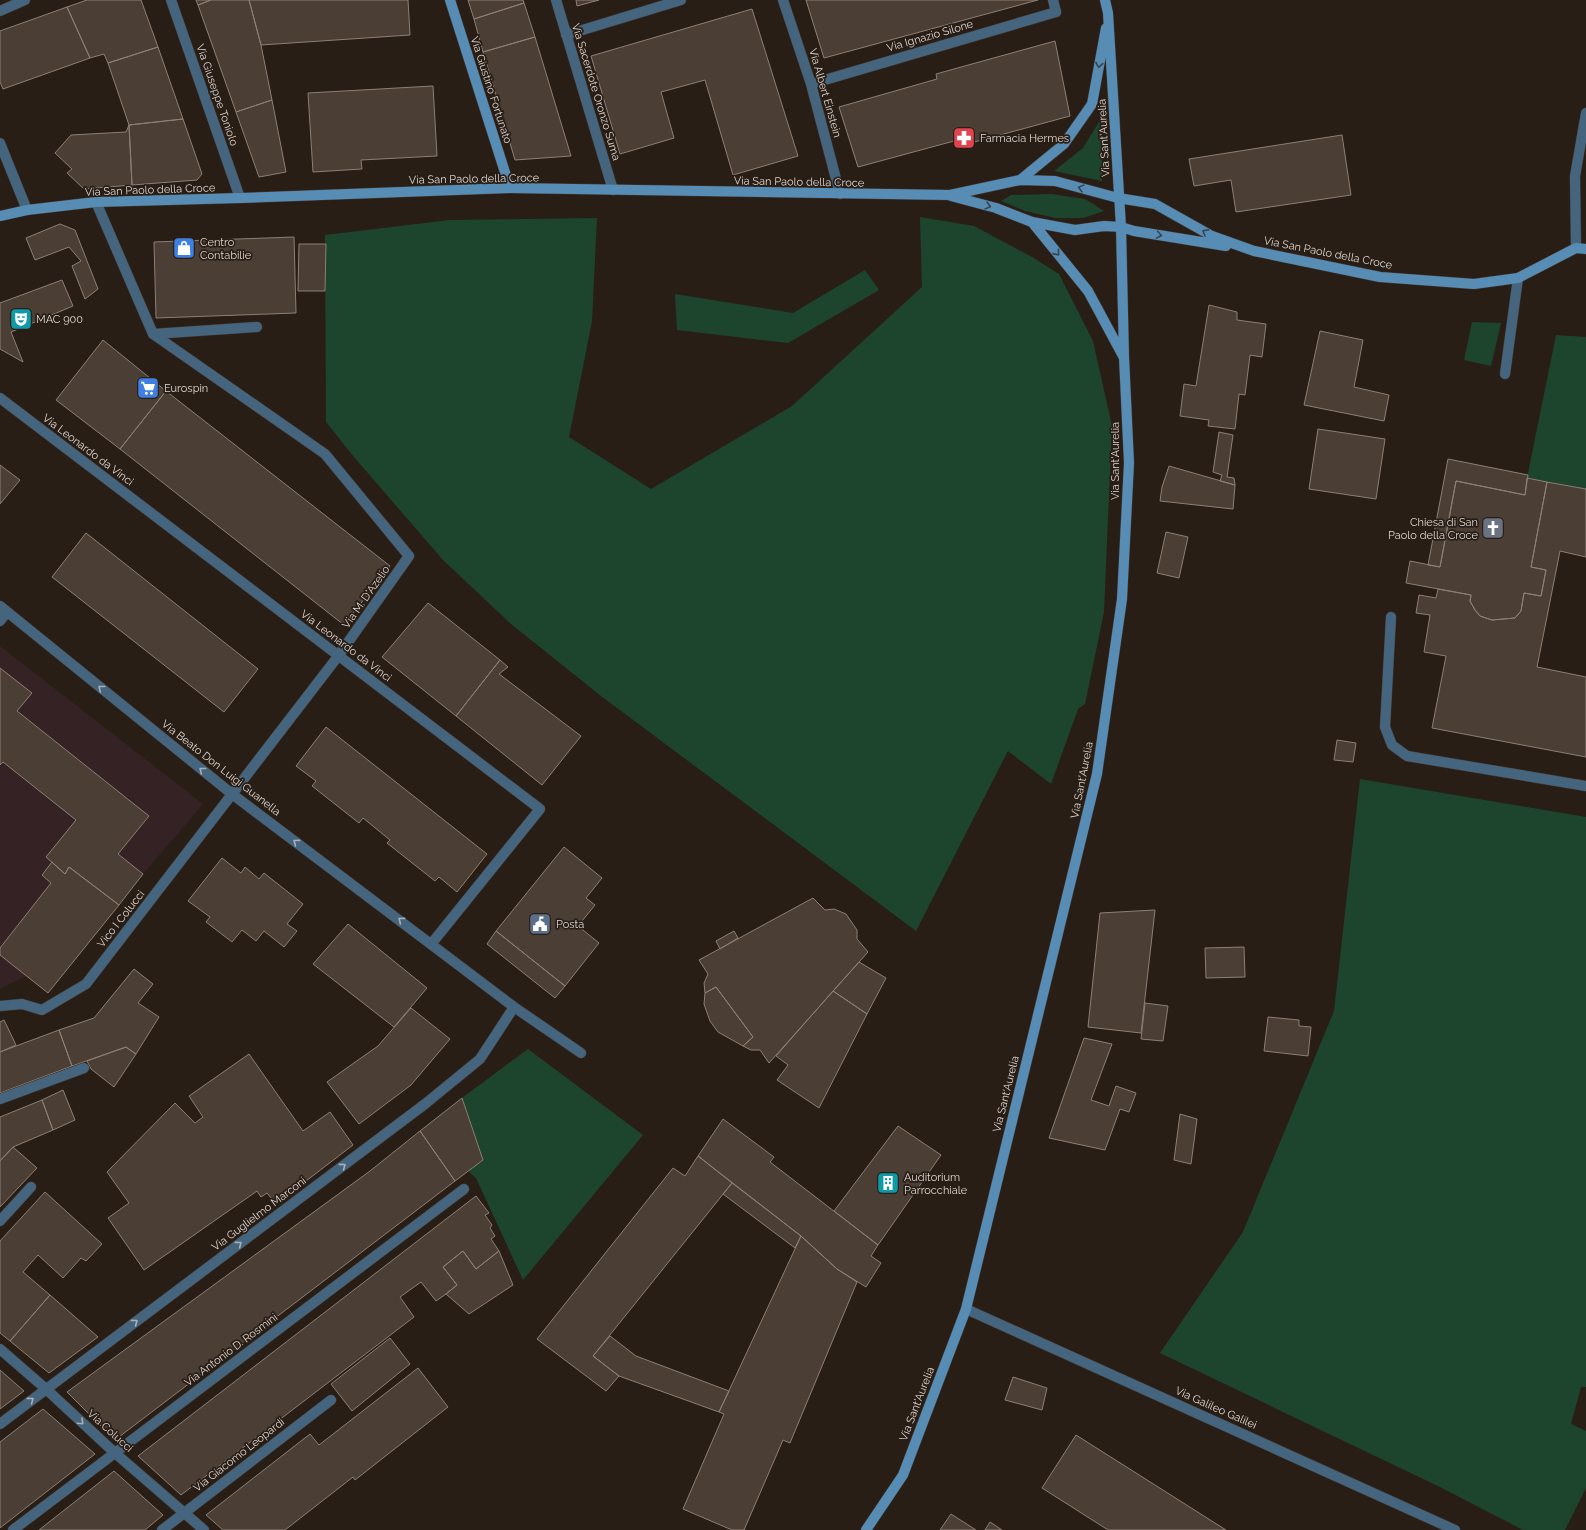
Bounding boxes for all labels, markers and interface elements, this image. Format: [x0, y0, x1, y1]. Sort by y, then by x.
street label: Via Ignazio Silone [885, 17, 975, 55]
street label: Via Sacerdote Oronzo Suma [569, 22, 623, 162]
street label: Via Giustino Fortunato [468, 35, 515, 146]
street label: Via Giuseppe Toniolo [193, 42, 241, 148]
street label: Via Albert Einstein [806, 47, 844, 139]
one-way arrow [1095, 62, 1104, 68]
street label: Via Sant'Aurelia [1095, 99, 1113, 177]
pharmacy icon: Farmacia Hermes [951, 125, 977, 151]
place label: Farmacia Hermes [980, 132, 1069, 145]
street label: Via San Paolo della Croce [409, 171, 540, 187]
street label: Via San Paolo della Croce [734, 174, 865, 190]
street label: Via San Paolo della Croce [85, 181, 216, 199]
one-way arrow [1077, 184, 1084, 193]
one-way arrow [984, 201, 991, 210]
one-way arrow [1202, 229, 1209, 236]
one-way arrow [1156, 230, 1162, 239]
street label: Via San Paolo della Croce [1263, 234, 1394, 272]
shop icon: Centro Contabilie [171, 235, 197, 261]
place label: Centro Contabilie [200, 236, 252, 262]
one-way arrow [1052, 248, 1059, 255]
theatre icon: MAC 900 [8, 306, 34, 332]
place label: MAC 900 [36, 313, 83, 326]
supermarket icon: Eurospin [135, 375, 161, 401]
place label: Eurospin [164, 382, 208, 395]
street label: Via Leonardo da Vinci [40, 412, 136, 488]
street label: Via Sant'Aurelia [1109, 422, 1122, 500]
church icon: Chiesa di San Paolo della Croce [1480, 515, 1506, 541]
place label: Chiesa di San Paolo della Croce [1388, 516, 1479, 542]
street label: Via M. D'Azelio [340, 563, 393, 631]
street label: Via Leonardo da Vinci [298, 608, 394, 684]
one-way arrow [98, 686, 105, 693]
street label: Via Beato Don Luigi Guanella [159, 717, 283, 819]
street label: Via Sant'Aurelia [1068, 740, 1096, 820]
one-way arrow [199, 767, 207, 774]
one-way arrow [294, 840, 301, 847]
street label: Vico I Colucci [95, 888, 147, 950]
public building icon: Posta [527, 911, 553, 937]
one-way arrow [398, 918, 405, 925]
place label: Posta [556, 918, 584, 931]
street label: Via Sant'Aurelia [990, 1054, 1022, 1134]
one-way arrow [339, 1163, 346, 1171]
building icon: Auditorium Parrocchiale [875, 1170, 901, 1196]
place label: Auditorium Parrocchiale [904, 1171, 968, 1197]
street label: Via Guglielmo Marconi [209, 1174, 309, 1254]
one-way arrow [235, 1242, 242, 1249]
street label: Via Antonio D. Rosmini [182, 1311, 280, 1389]
one-way arrow [131, 1320, 138, 1327]
street label: Via Sant'Aurelia [897, 1365, 937, 1443]
street label: Via Galileo Galilei [1173, 1384, 1259, 1432]
one-way arrow [27, 1398, 34, 1405]
street label: Via Colucci [85, 1407, 135, 1455]
street label: Via Giacomo Leopardi [191, 1415, 287, 1495]
one-way arrow [77, 1417, 84, 1424]

